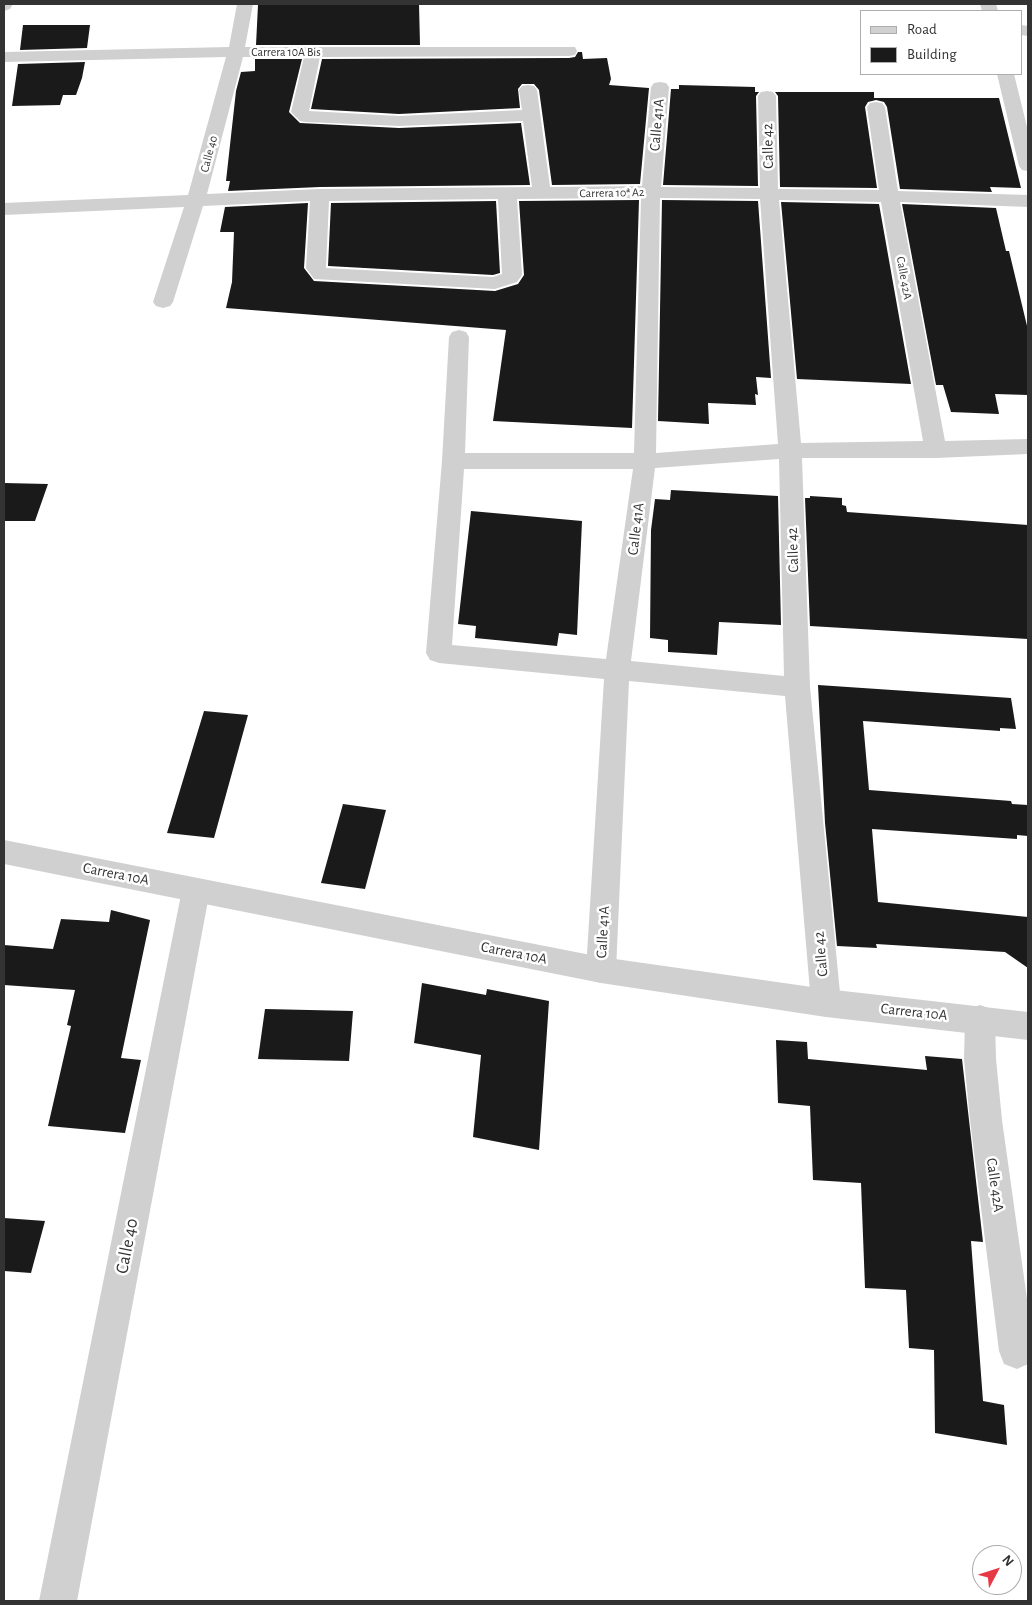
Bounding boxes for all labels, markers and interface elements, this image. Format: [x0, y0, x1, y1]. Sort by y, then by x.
legend [860, 10, 1022, 75]
text: Road [907, 22, 937, 37]
street label: Carrera 10A Bis [251, 45, 321, 59]
text: Building [907, 47, 957, 62]
street label: Calle 41A [646, 98, 668, 152]
street label: Calle 42 [759, 123, 777, 169]
street label: Calle 40 [197, 134, 221, 174]
street label: Carrera 10ª A2 [579, 185, 645, 201]
street label: Calle 42A [893, 255, 915, 301]
street label: Calle 41A [624, 502, 648, 556]
street label: Calle 42 [783, 527, 803, 573]
street label: Carrera 10A [81, 859, 151, 889]
street label: Calle 41A [593, 905, 613, 959]
street label: Calle 42 [810, 931, 832, 977]
street label: Carrera 10A [479, 938, 549, 968]
street label: Carrera 10A [880, 1000, 948, 1024]
street label: Calle 42A [982, 1157, 1008, 1213]
street label: Calle 40 [111, 1216, 143, 1276]
north arrow [972, 1545, 1022, 1595]
text: N [999, 1553, 1016, 1569]

